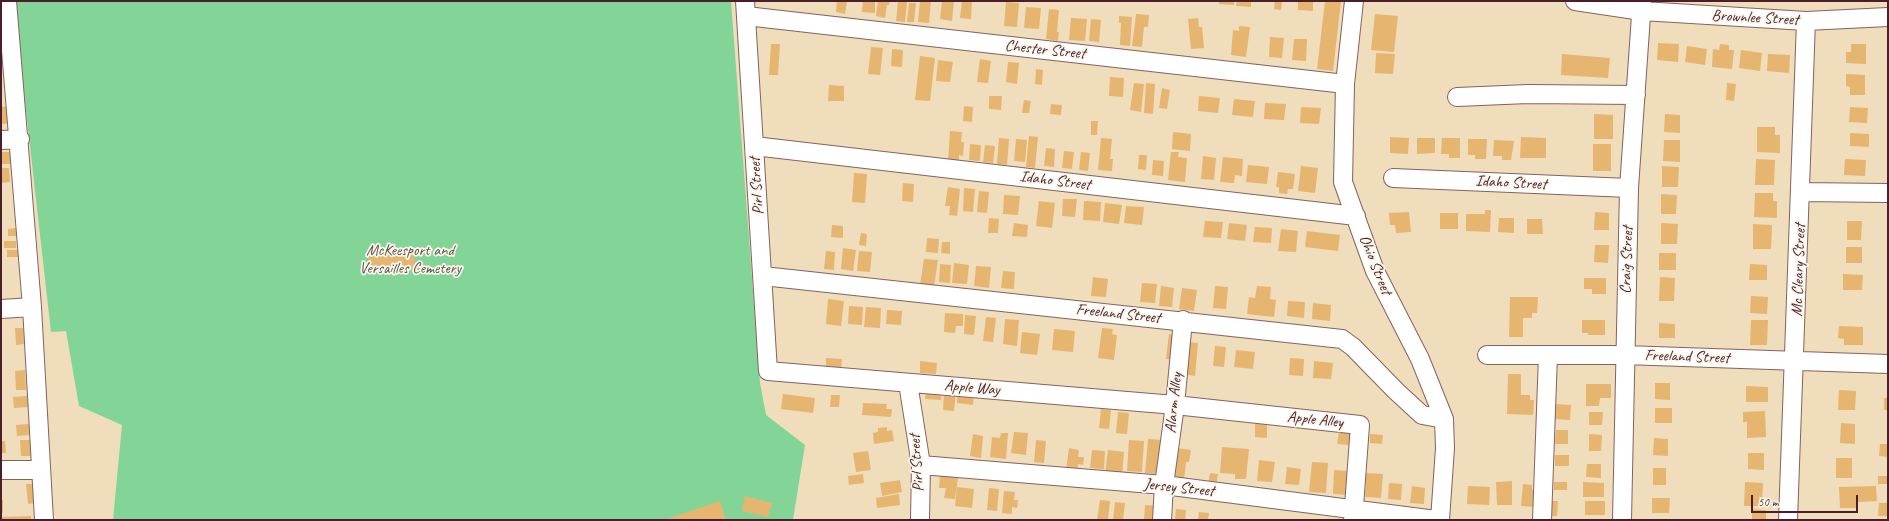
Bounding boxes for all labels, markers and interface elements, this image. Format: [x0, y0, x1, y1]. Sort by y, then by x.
street label: Brownlee Street [1711, 6, 1799, 30]
street label: Chester Street [1004, 36, 1086, 64]
street label: Pirl Street [745, 157, 769, 215]
street label: Idaho Street [1019, 167, 1091, 195]
street label: Idaho Street [1475, 172, 1547, 194]
street label: Mc Cleary Street [1788, 223, 1810, 317]
street label: Craig Street [1616, 226, 1638, 294]
street label: Ohio Street [1354, 232, 1396, 298]
park label: McKeesport and Versailles Cemetery [359, 241, 461, 279]
street label: Freeland Street [1075, 300, 1161, 328]
street label: Freeland Street [1644, 346, 1730, 368]
street label: Alarm Alley [1161, 372, 1187, 434]
street label: Apple Way [943, 376, 1001, 400]
street label: Apple Alley [1286, 408, 1344, 432]
street label: Pirl Street [905, 434, 929, 492]
street label: Jersey Street [1143, 475, 1215, 501]
scale bar [1753, 487, 1860, 513]
text: 50 m [1758, 494, 1778, 510]

